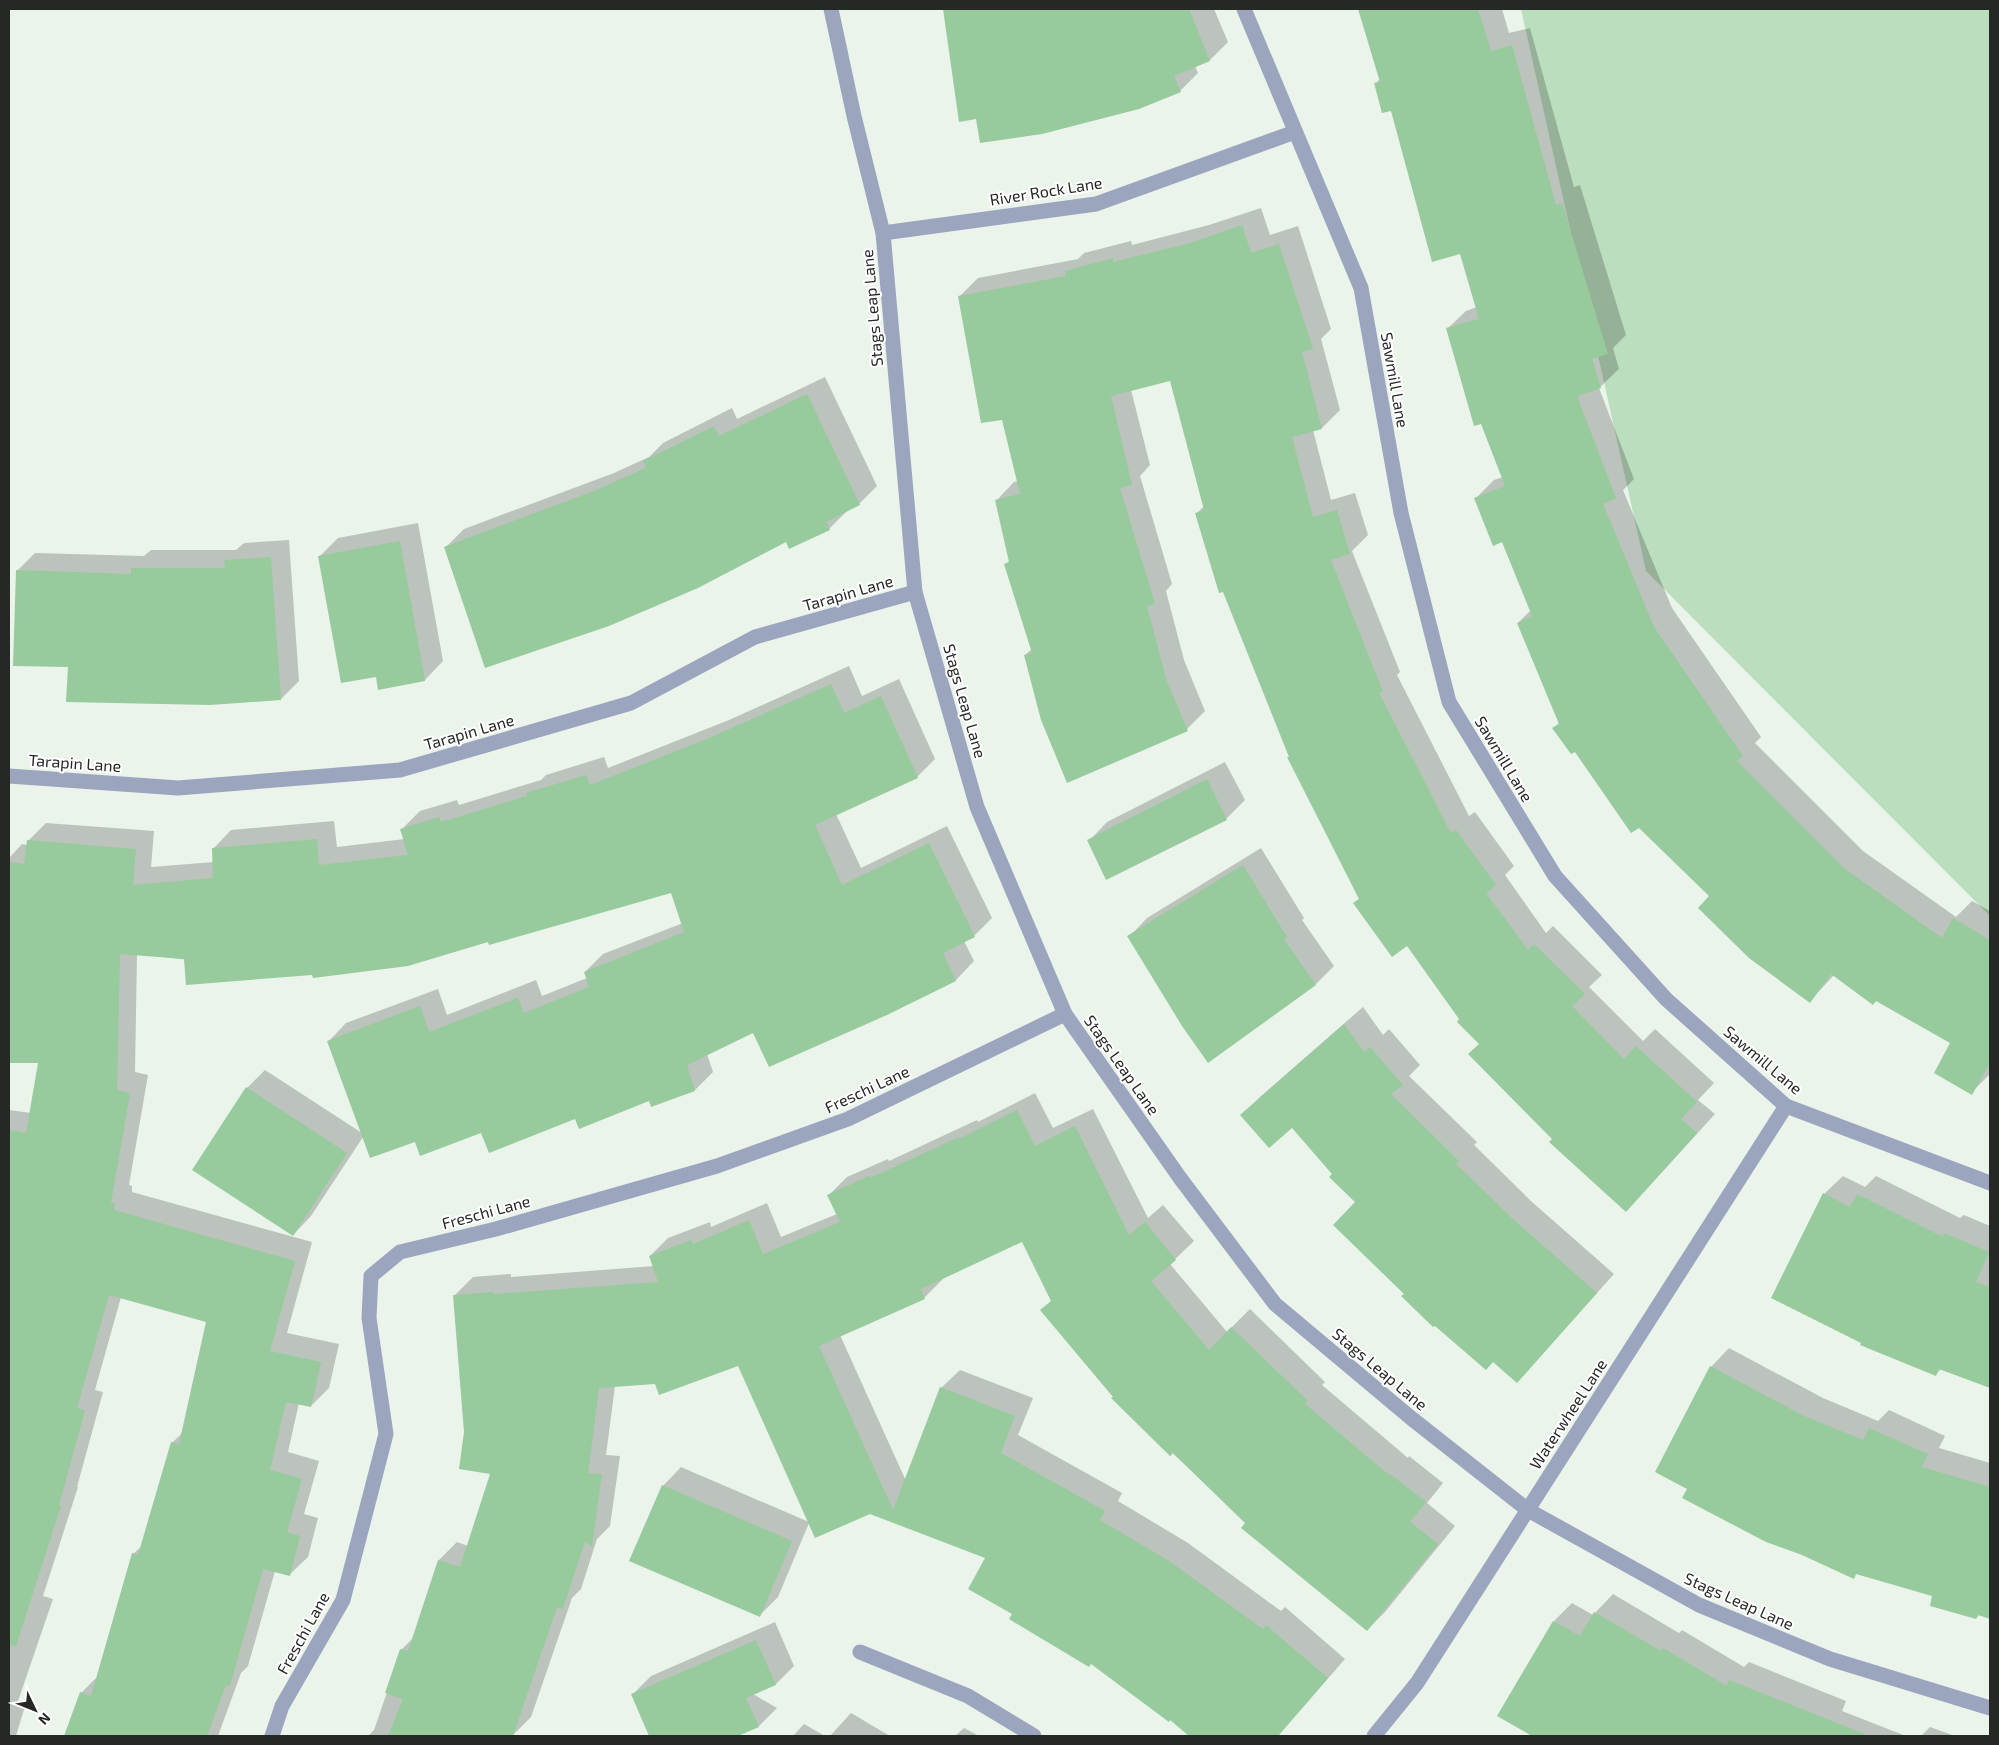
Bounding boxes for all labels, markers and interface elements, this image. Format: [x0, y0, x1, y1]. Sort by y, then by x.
street label: River Rock Lane [988, 172, 1104, 209]
street label: Stags Leap Lane [857, 249, 886, 367]
street label: Sawmill Lane [1378, 331, 1413, 429]
street label: Tarapin Lane [801, 571, 895, 614]
street label: Stags Leap Lane [940, 642, 991, 760]
street label: Tarapin Lane [422, 710, 516, 753]
street label: Sawmill Lane [1471, 712, 1537, 805]
street label: Tarapin Lane [28, 750, 122, 775]
street label: Stags Leap Lane [1081, 1011, 1164, 1118]
street label: Sawmill Lane [1720, 1021, 1806, 1098]
street label: Freschi Lane [822, 1061, 912, 1116]
street label: Freschi Lane [440, 1191, 532, 1232]
street label: Stags Leap Lane [1329, 1324, 1432, 1414]
street label: Waterwheel Lane [1525, 1355, 1610, 1472]
street label: Stags Leap Lane [1682, 1568, 1797, 1633]
street label: Freschi Lane [272, 1588, 333, 1677]
north arrow [10, 1685, 60, 1735]
text: N [35, 1710, 55, 1729]

